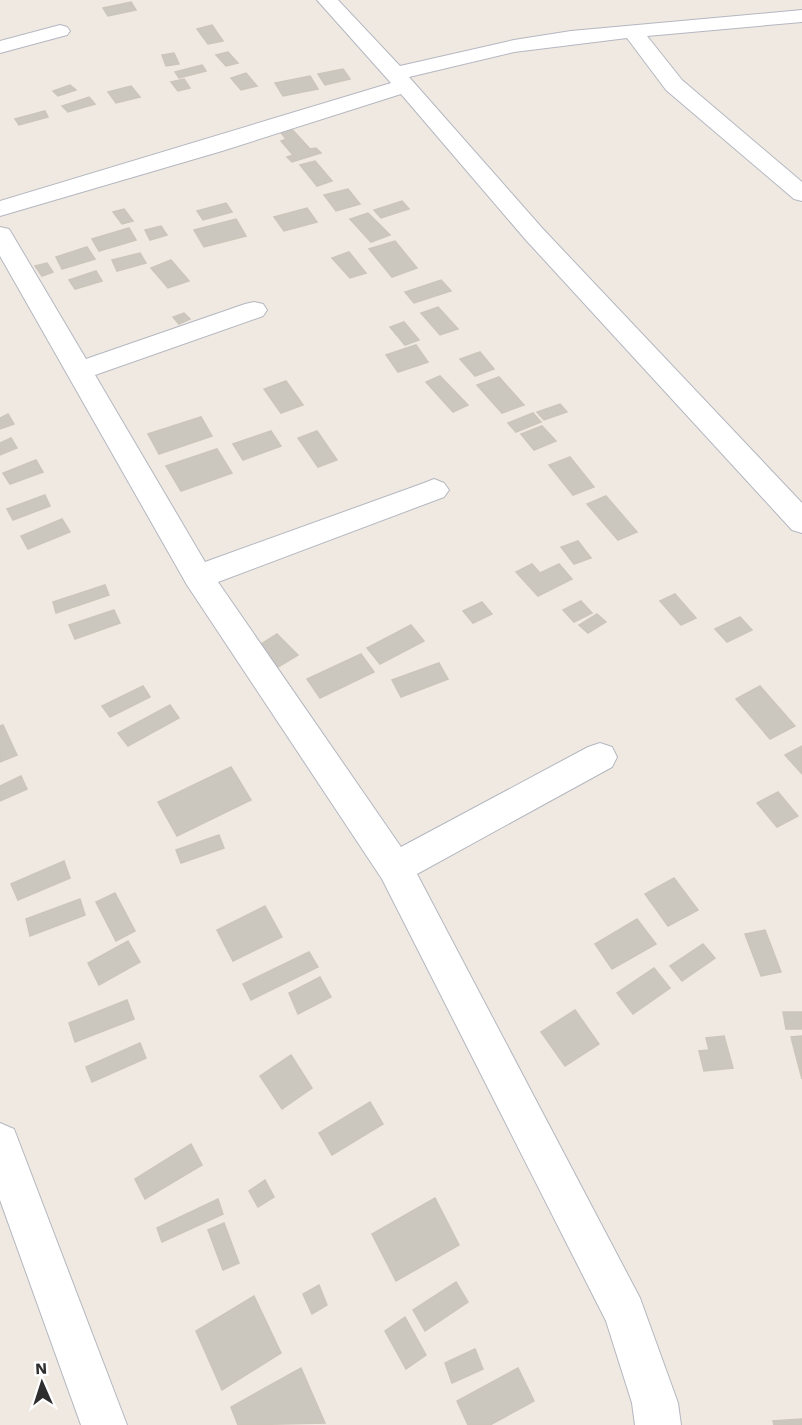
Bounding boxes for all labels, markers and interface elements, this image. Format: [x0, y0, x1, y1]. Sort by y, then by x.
north arrow [12, 1353, 72, 1413]
text: N [35, 1359, 48, 1378]

